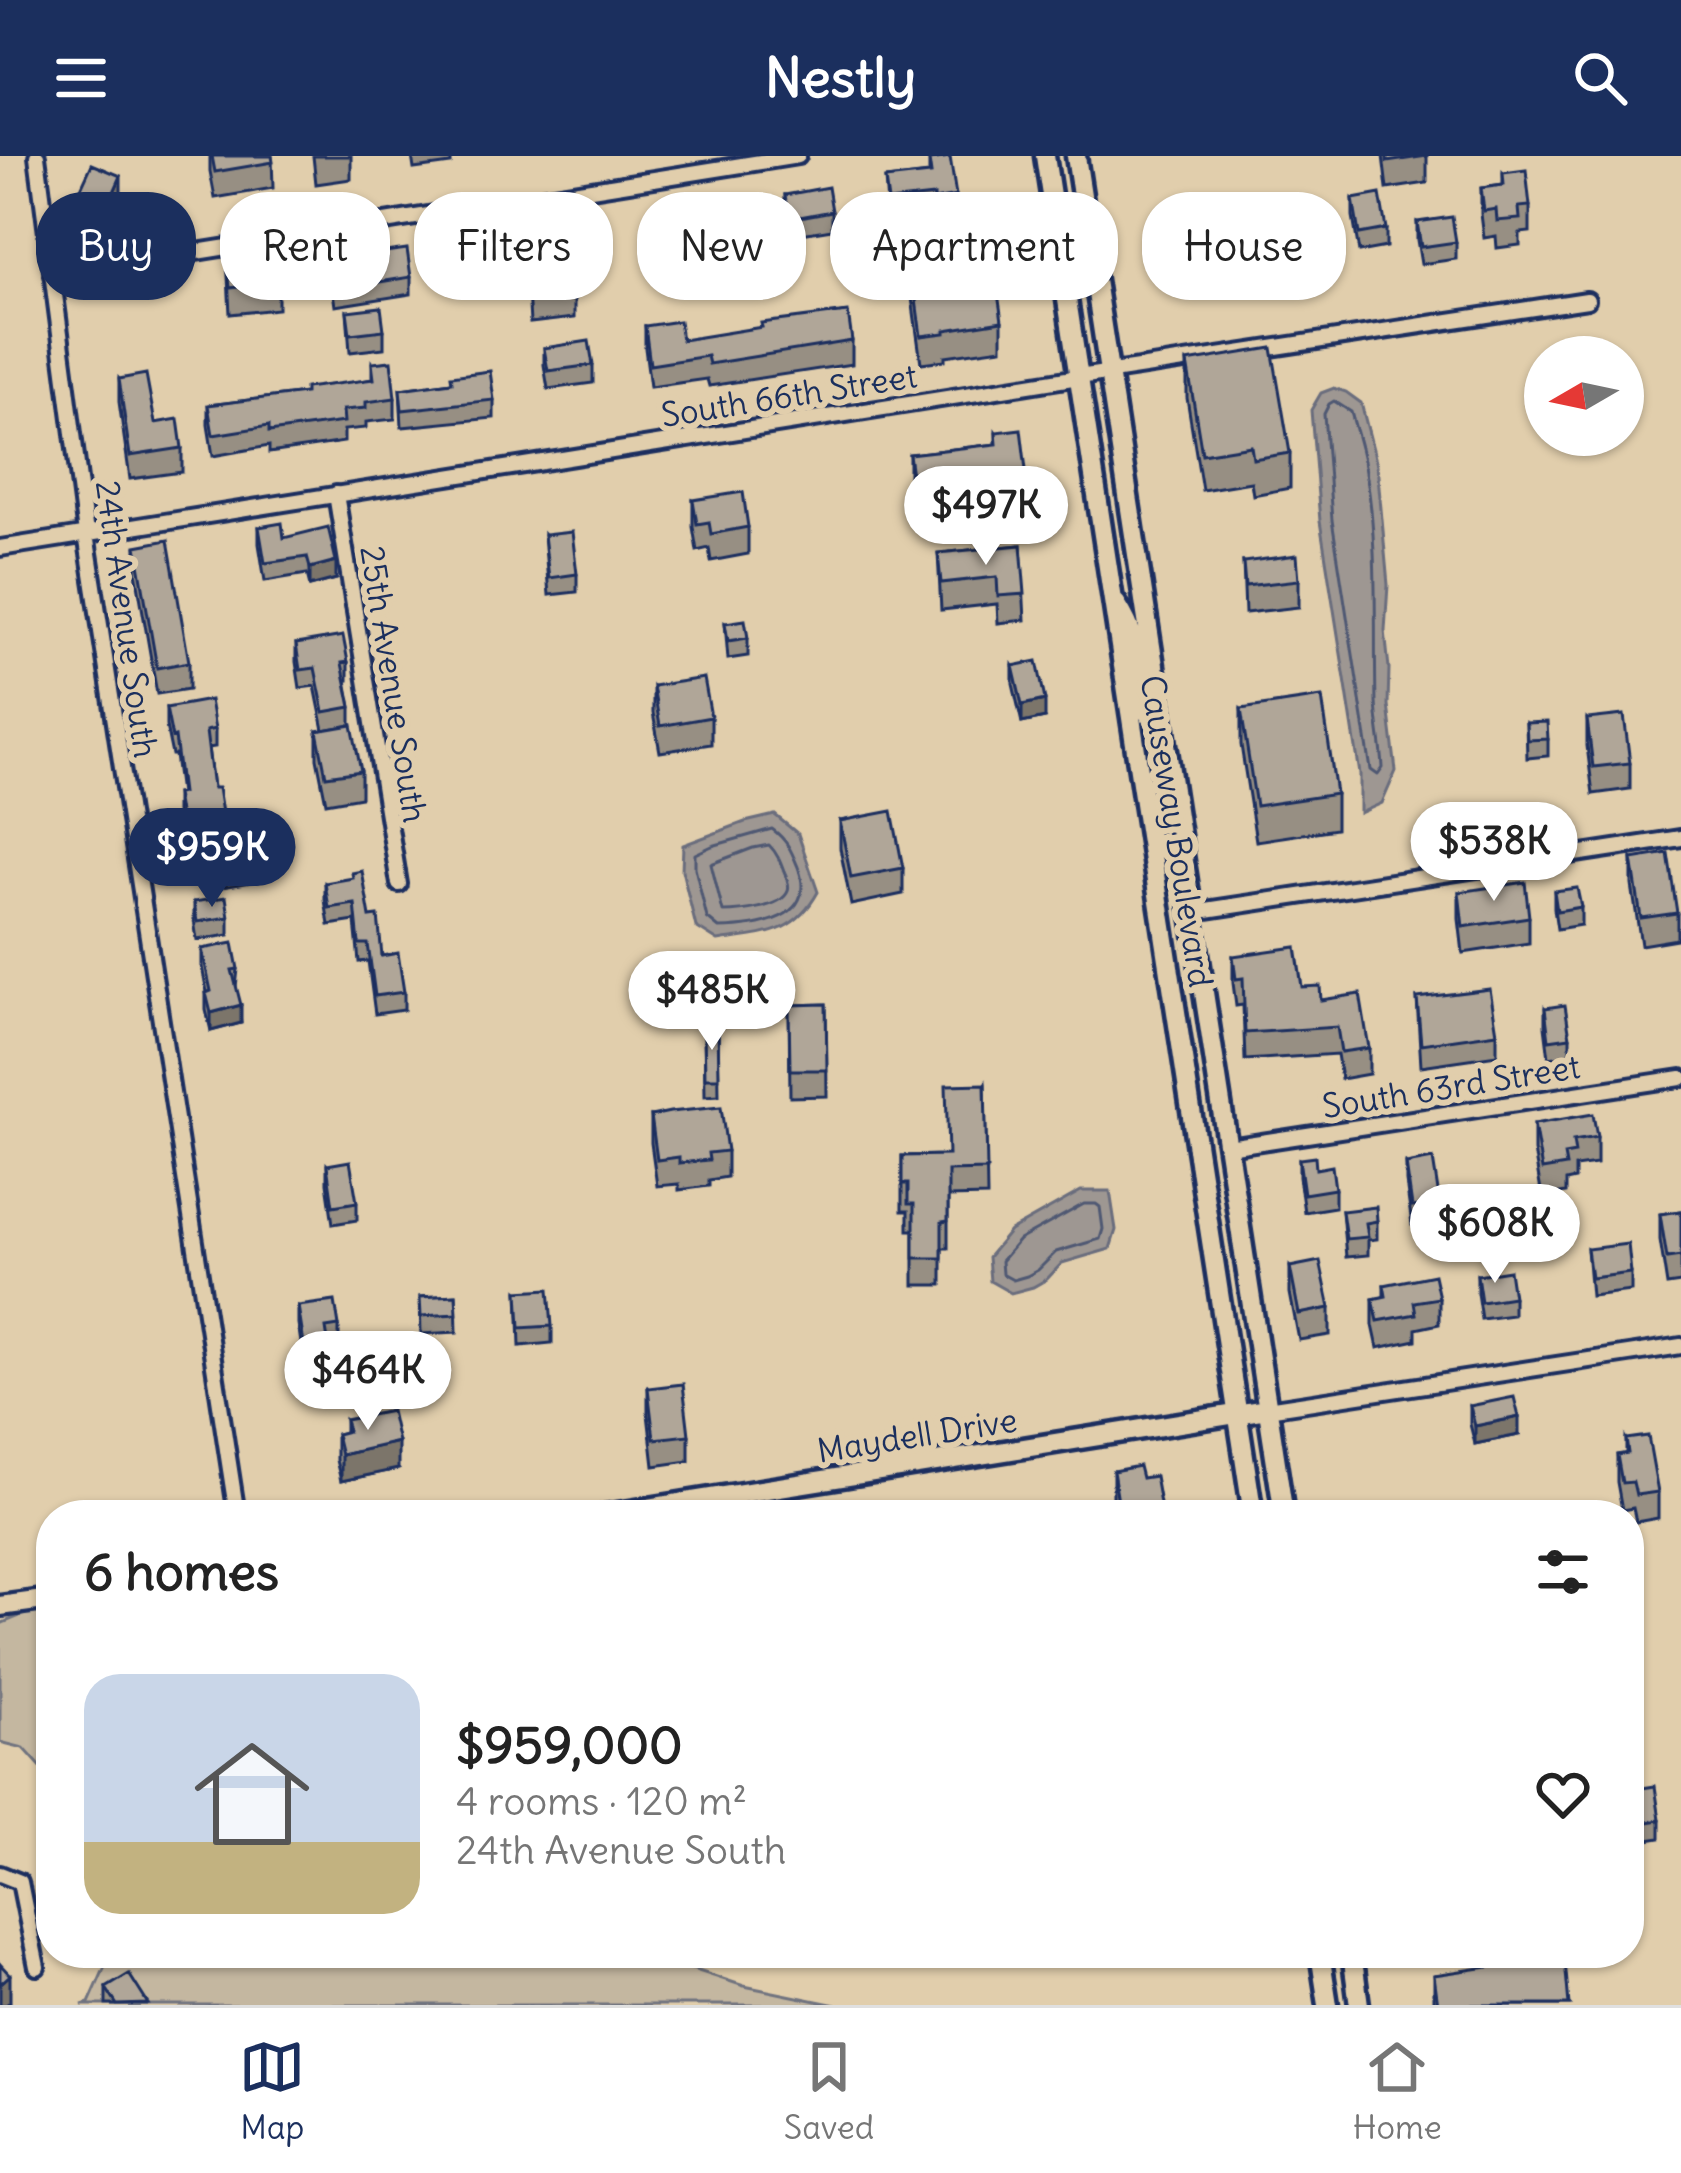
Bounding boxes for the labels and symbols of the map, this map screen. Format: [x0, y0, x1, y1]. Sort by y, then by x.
north arrow [1524, 336, 1644, 456]
street label: South 66th Street [658, 354, 920, 436]
pin: $497K [902, 466, 1070, 568]
street label: 24th Avenue South [87, 478, 167, 760]
street label: 25th Avenue South [351, 543, 437, 825]
street label: Causeway Boulevard [1132, 672, 1222, 990]
pin: $538K [1410, 802, 1578, 904]
pin: $959K [128, 808, 296, 910]
pin: $485K [628, 951, 796, 1053]
street label: South 63rd Street [1319, 1045, 1583, 1127]
pin: $608K [1411, 1184, 1579, 1286]
pin: $464K [284, 1331, 452, 1433]
street label: Maydell Drive [814, 1398, 1020, 1472]

